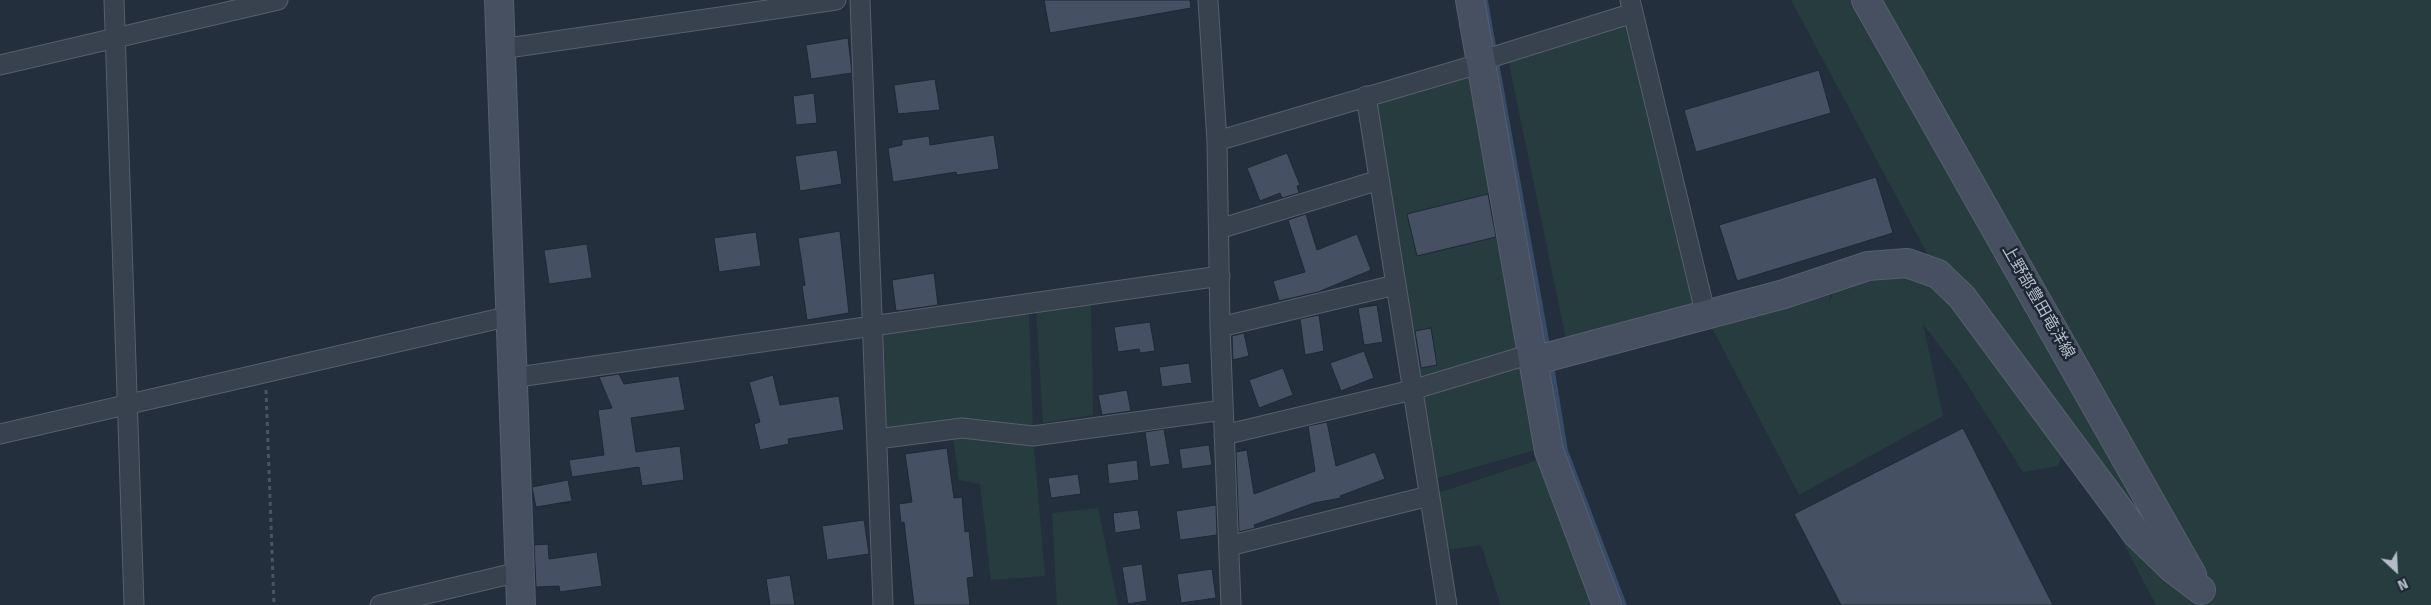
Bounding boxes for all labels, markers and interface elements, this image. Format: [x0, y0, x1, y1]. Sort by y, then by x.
street label: 上野部豊田竜洋線 [1998, 242, 2078, 362]
north arrow [2371, 545, 2421, 595]
text: N [2395, 574, 2410, 594]

